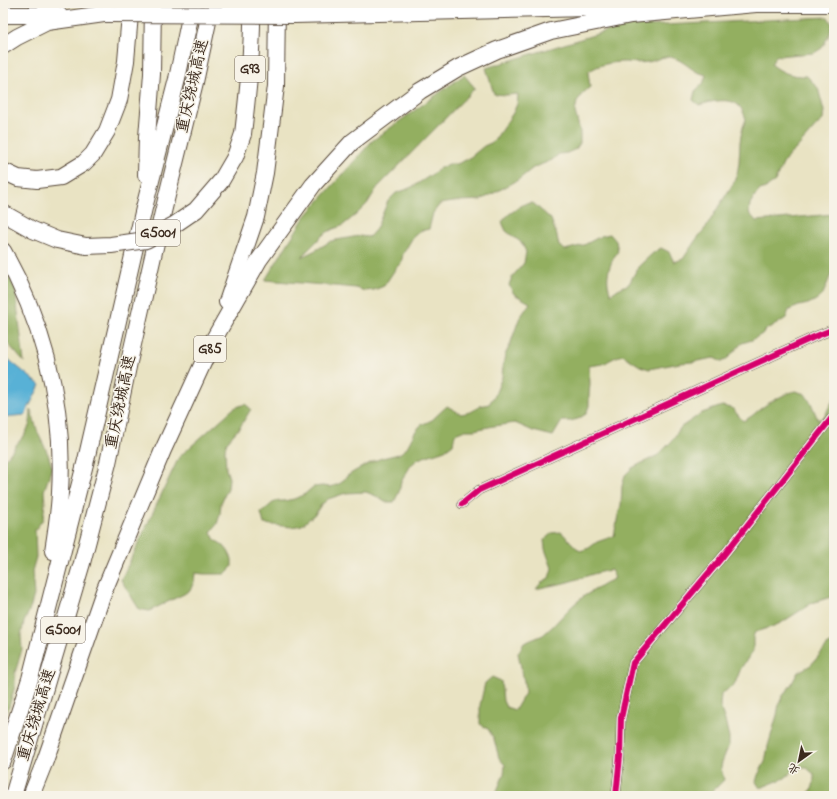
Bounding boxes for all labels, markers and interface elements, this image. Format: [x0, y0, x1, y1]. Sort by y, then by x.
street label: 重庆绕城高速 [171, 37, 215, 135]
road number: G93 [235, 56, 265, 82]
road number: G5001 [136, 220, 180, 246]
road number: G85 [194, 336, 226, 362]
street label: 重庆绕城高速 [99, 353, 143, 451]
road number: G5001 [41, 617, 85, 643]
street label: 重庆绕城高速 [11, 666, 63, 764]
north arrow [779, 741, 819, 781]
text: 北 [785, 759, 803, 778]

